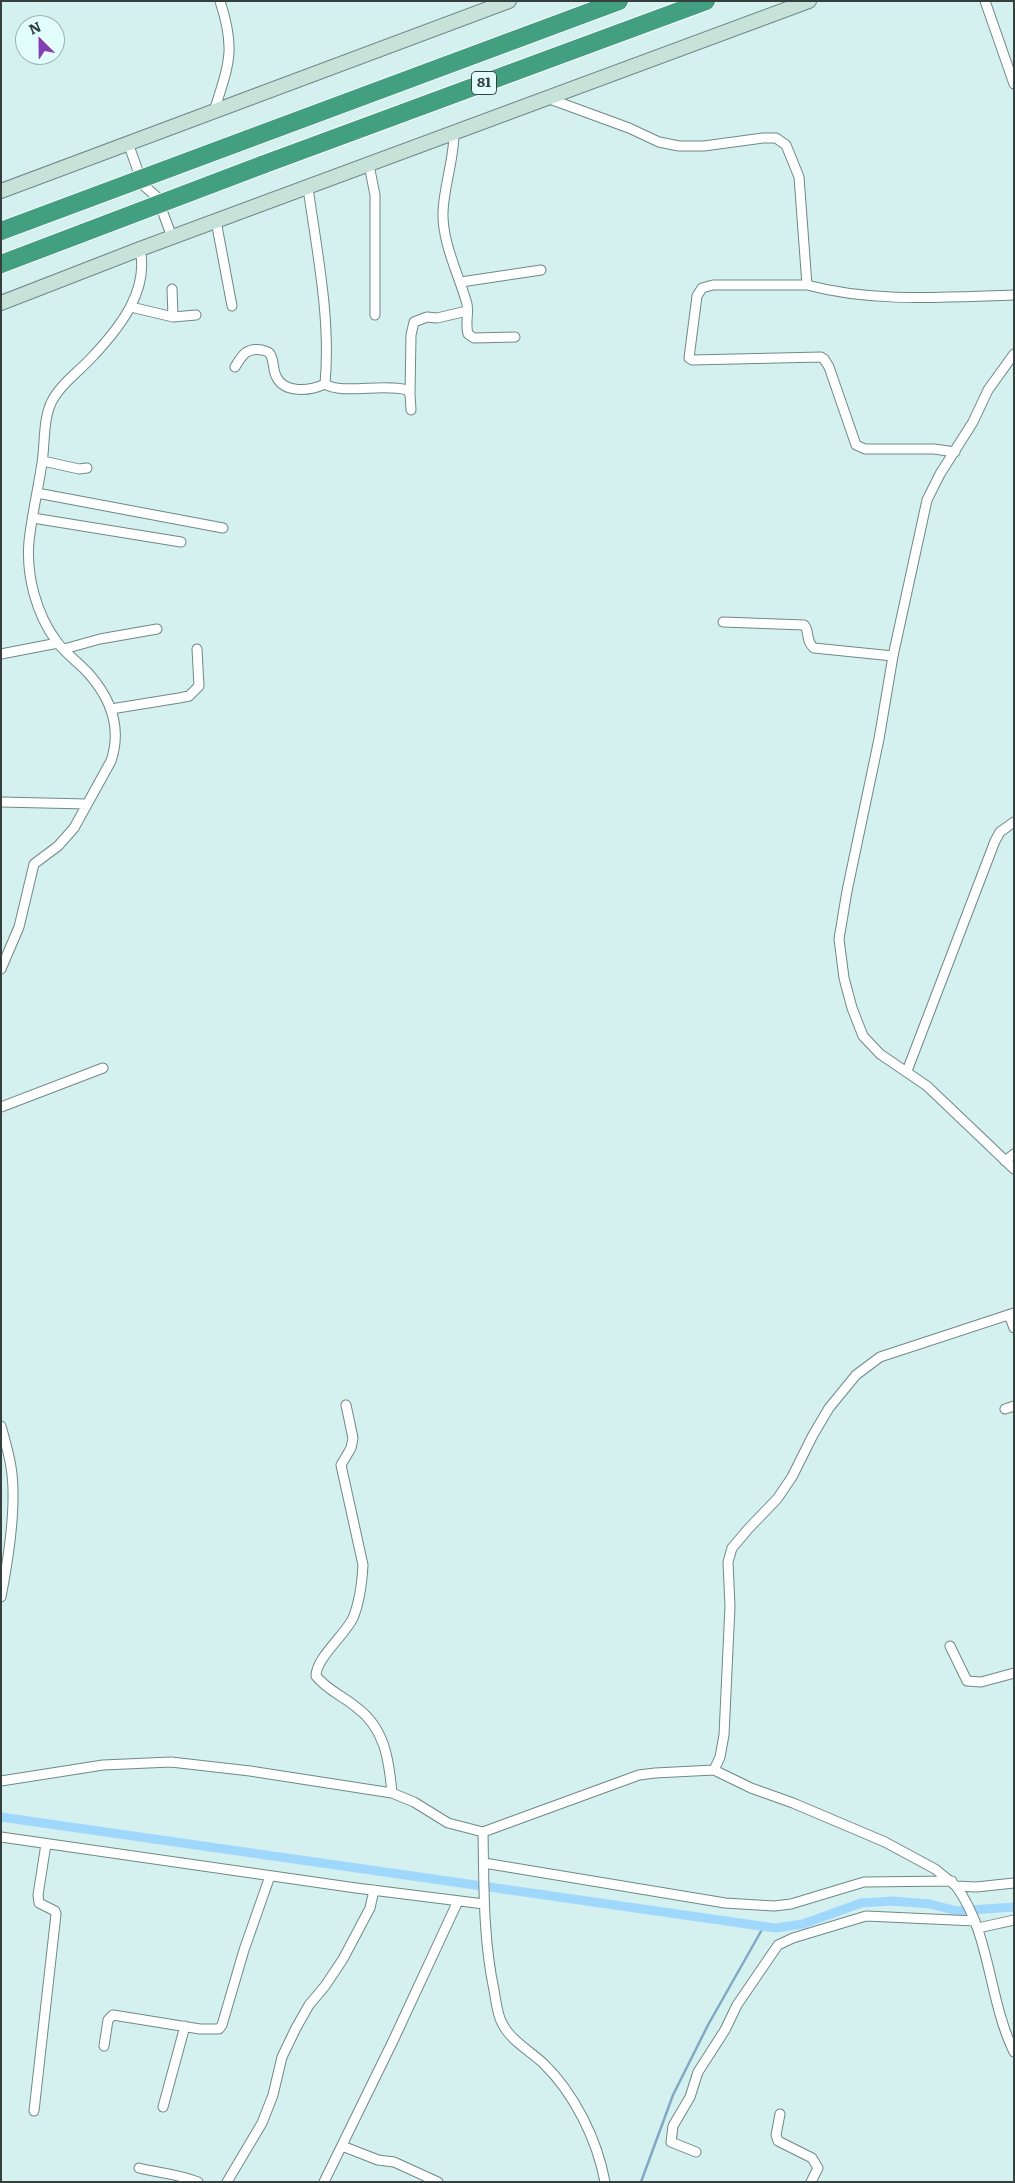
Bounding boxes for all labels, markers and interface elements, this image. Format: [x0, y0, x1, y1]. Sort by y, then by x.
north arrow [15, 15, 65, 65]
text: N [25, 16, 44, 39]
road number: 81 [472, 72, 496, 95]

